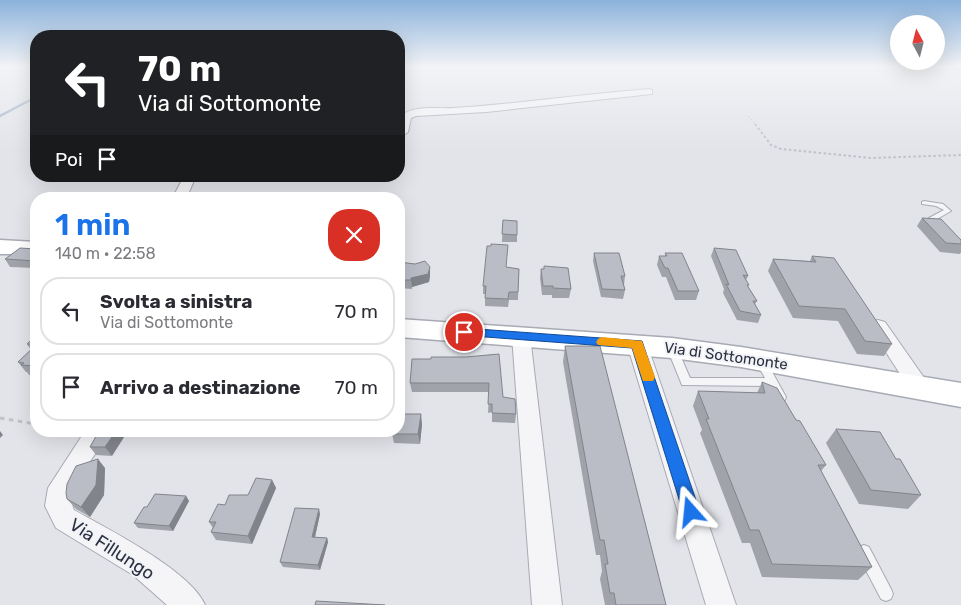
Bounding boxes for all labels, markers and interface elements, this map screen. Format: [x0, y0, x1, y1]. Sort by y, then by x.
north arrow [890, 15, 945, 70]
map controls [890, 15, 945, 70]
text: 70 m [138, 48, 221, 90]
icon: left [55, 50, 120, 115]
text: Via di Sottomonte [138, 90, 321, 117]
icon: arrive [93, 145, 121, 173]
text: Poi [55, 148, 83, 171]
text: 1 min [55, 207, 130, 243]
button: close [328, 209, 380, 261]
text: 140 m · 22:58 [55, 244, 156, 263]
text: Svolta a sinistra [100, 290, 253, 313]
icon: left [57, 297, 85, 325]
text: 70 m [335, 300, 378, 323]
pin [443, 311, 485, 353]
text: Via di Sottomonte [100, 313, 233, 332]
icon: arrive [450, 318, 478, 346]
street label: Via di Sottomonte [663, 338, 789, 374]
icon: arrive [57, 373, 85, 401]
text: Arrivo a destinazione [100, 376, 301, 399]
text: 70 m [335, 376, 378, 399]
position arrow [664, 485, 716, 537]
street label: Via Fillungo [65, 513, 159, 585]

